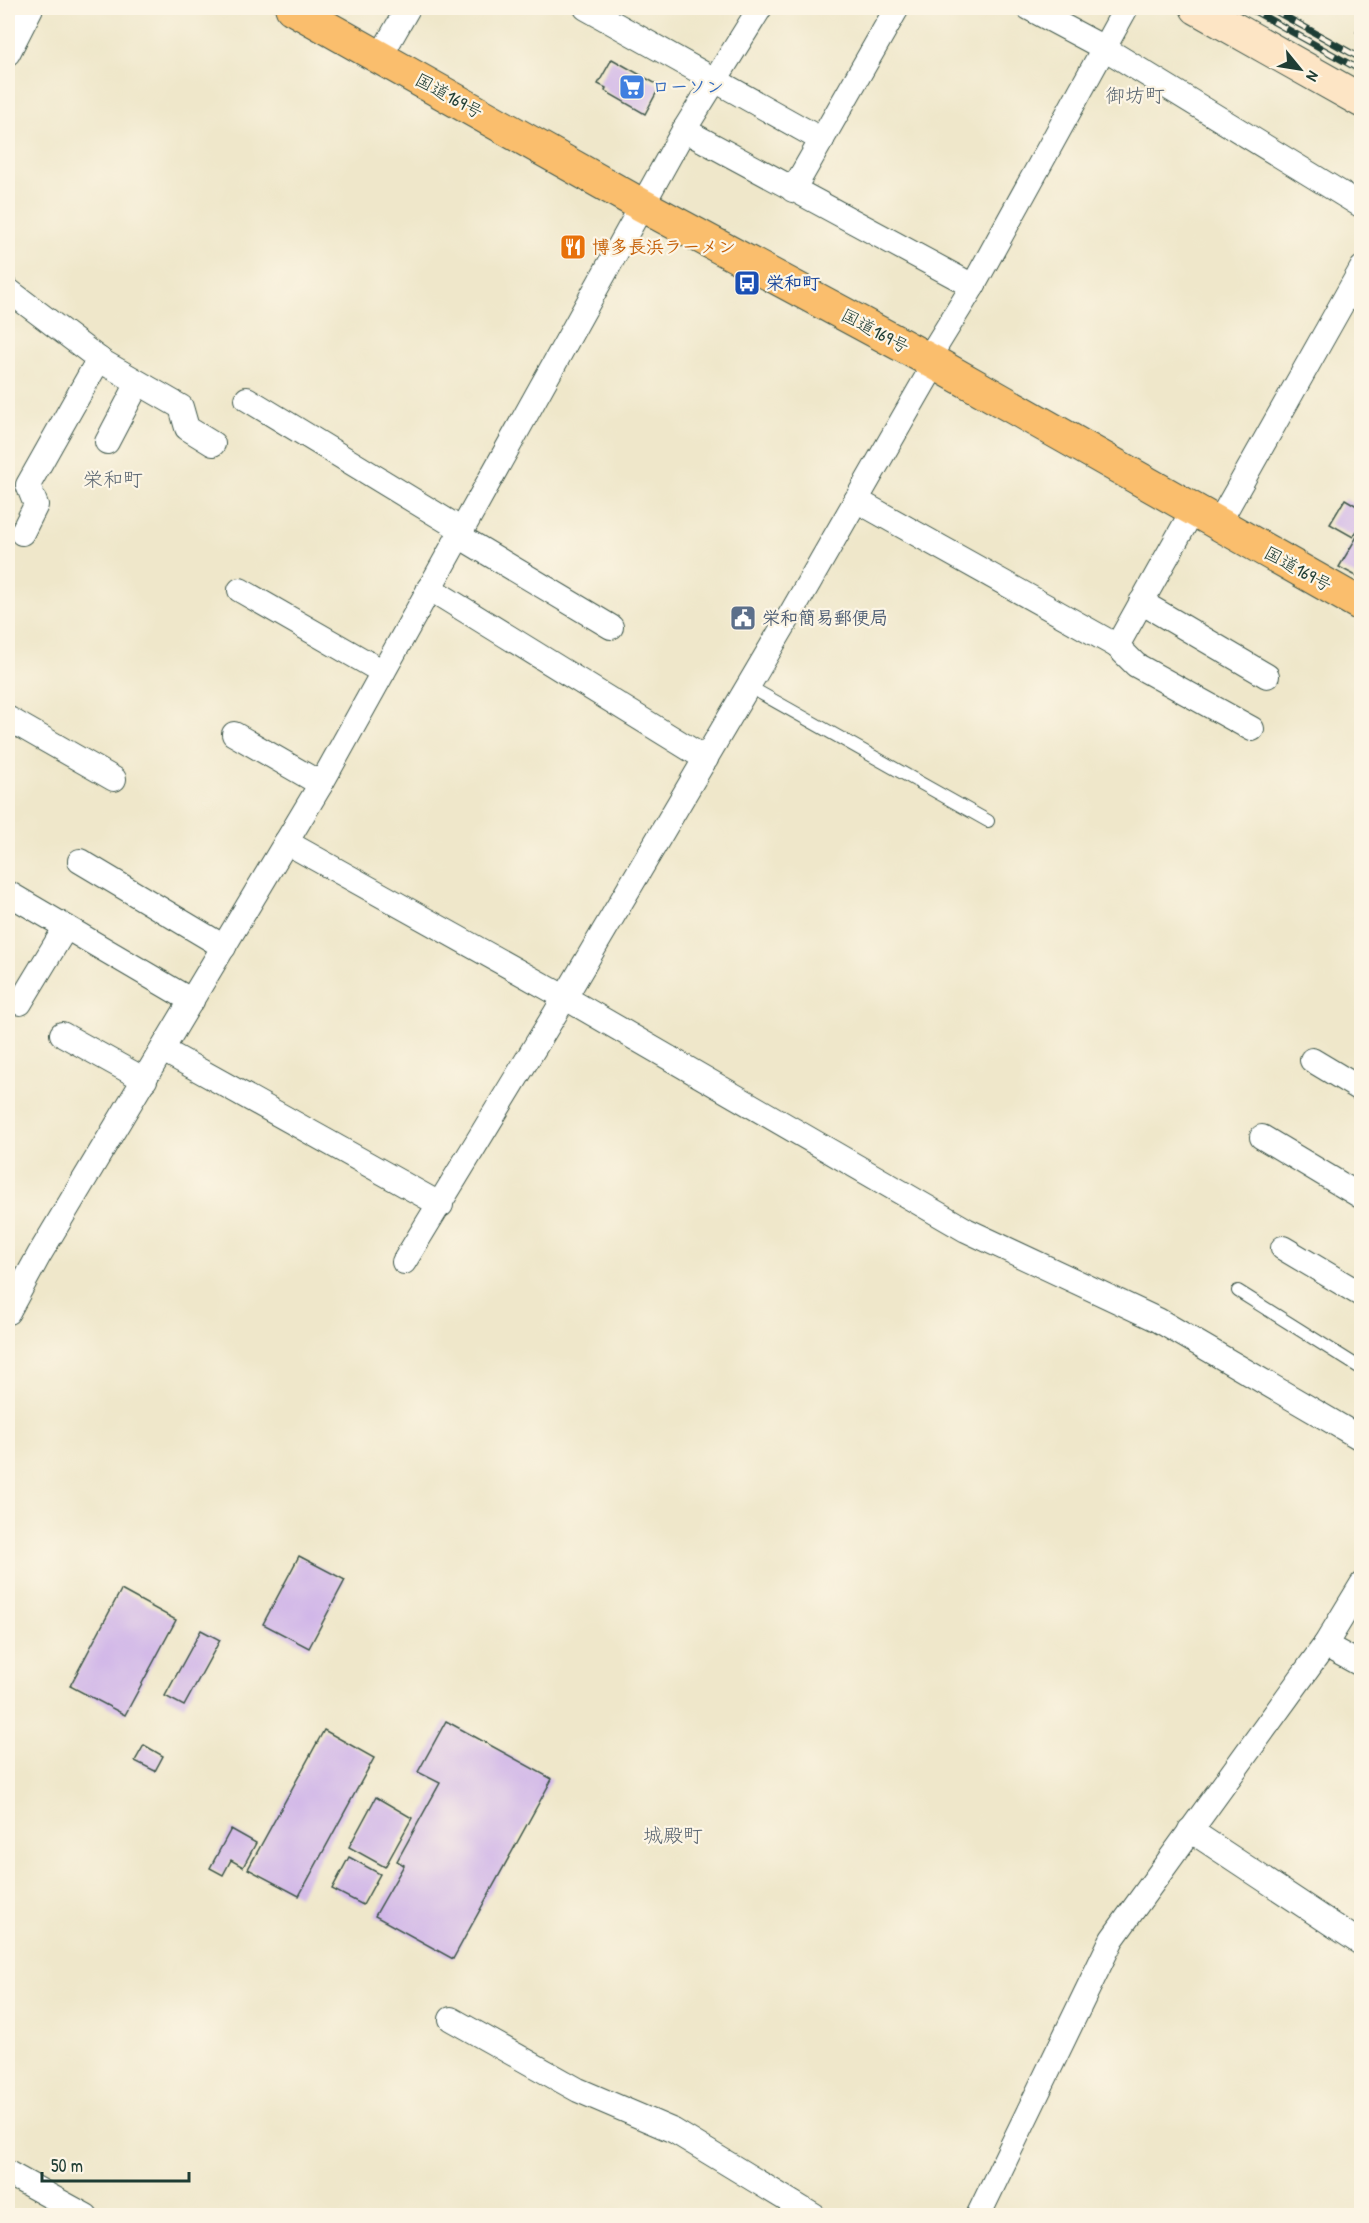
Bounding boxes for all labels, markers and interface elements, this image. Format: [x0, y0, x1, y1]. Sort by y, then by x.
north arrow [1270, 39, 1330, 99]
street label: 国道169号 [411, 67, 488, 125]
text: N [1301, 67, 1325, 86]
supermarket icon: ローソン [617, 72, 647, 102]
place label: ローソン [652, 74, 724, 99]
district label: 御坊町 [1105, 81, 1165, 108]
restaurant icon: 博多長浜ラーメン [558, 232, 588, 262]
place label: 博多長浜ラーメン [592, 234, 736, 259]
bus stop icon: 栄和町 [732, 268, 762, 298]
place label: 栄和町 [766, 270, 820, 295]
street label: 国道169号 [837, 302, 914, 359]
district label: 栄和町 [83, 465, 143, 492]
street label: 国道169号 [1260, 540, 1337, 598]
public building icon: 栄和簡易郵便局 [728, 603, 758, 633]
place label: 栄和簡易郵便局 [762, 605, 888, 630]
district label: 城殿町 [643, 1821, 703, 1848]
scale bar [42, 2145, 189, 2183]
text: 50 m [51, 2153, 83, 2178]

